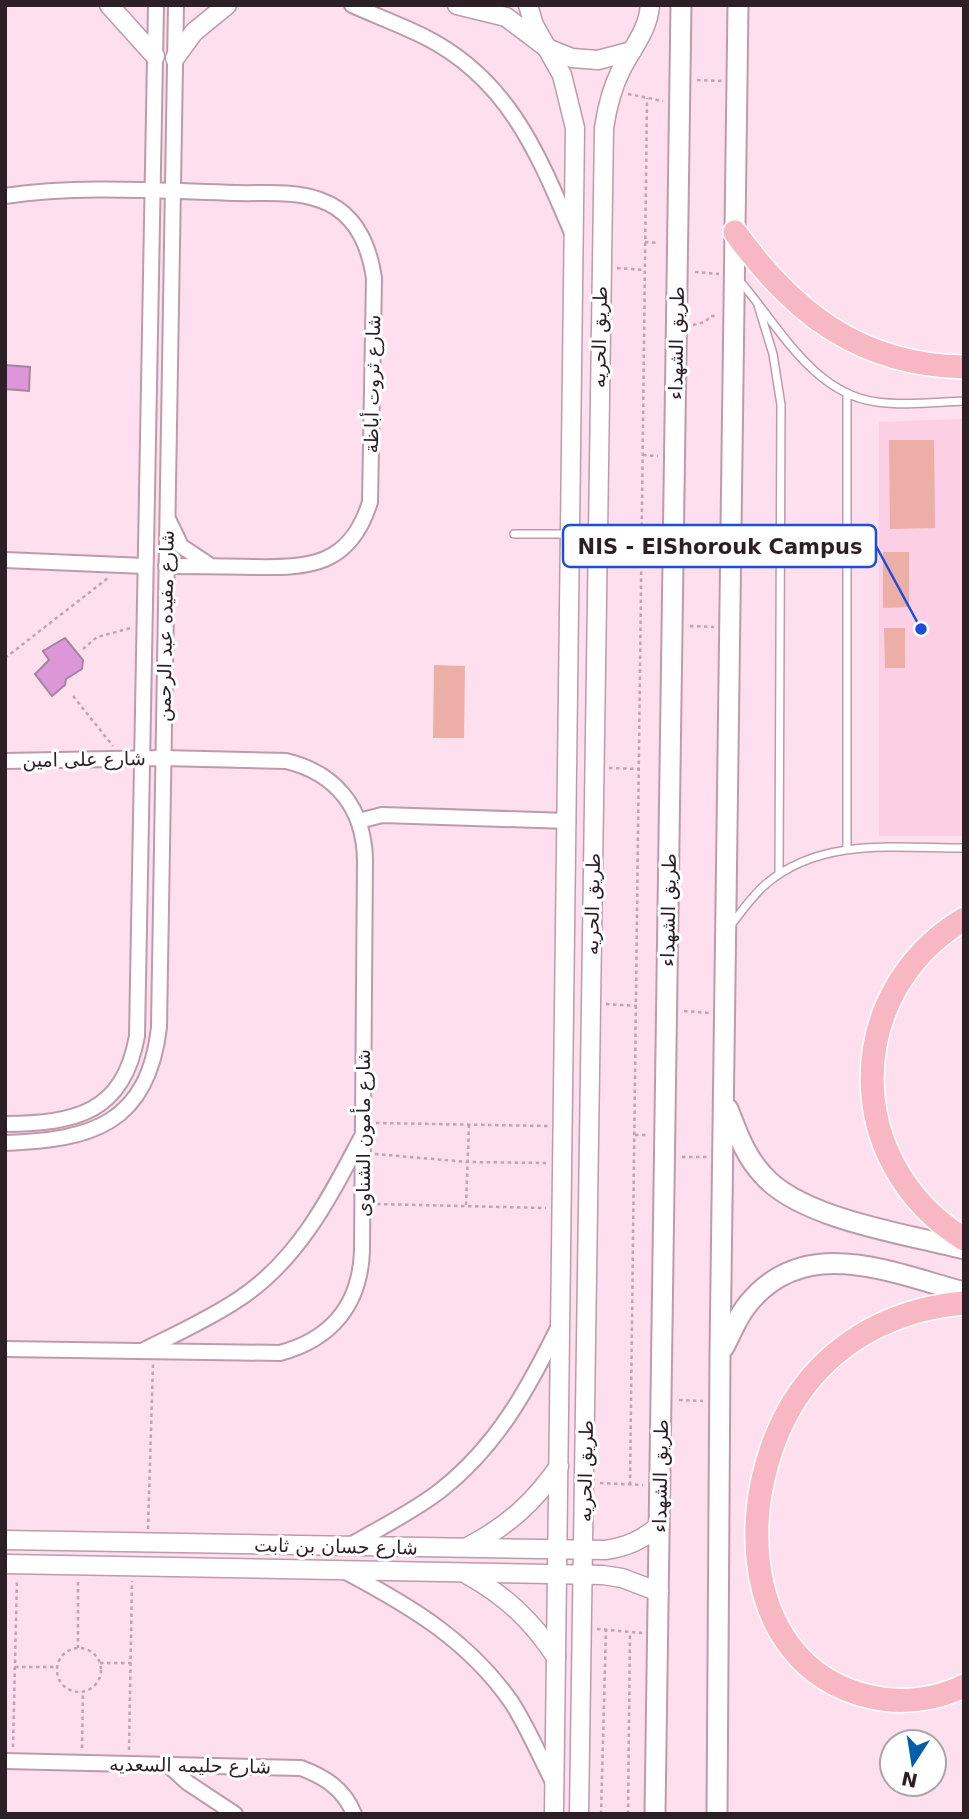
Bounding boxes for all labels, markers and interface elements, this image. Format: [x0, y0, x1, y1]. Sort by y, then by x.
street label: طريق الحريه [587, 286, 612, 388]
street label: طريق الشهداء [664, 286, 689, 400]
street label: شارع ثروت أباظة [359, 314, 385, 454]
callout: NIS - ElShorouk Campus [563, 525, 876, 567]
street label: شارع مفيده عبد الرحمن [152, 530, 179, 722]
text: NIS - ElShorouk Campus [578, 535, 862, 559]
street label: شارع على امين [22, 747, 146, 772]
street label: طريق الحريه [580, 853, 605, 955]
street label: طريق الشهداء [656, 853, 681, 967]
street label: شارع مأمون الشناوى [350, 1049, 375, 1217]
street label: طريق الشهداء [648, 1419, 673, 1533]
street label: طريق الحريه [573, 1420, 598, 1522]
street label: شارع حسان بن ثابت [254, 1534, 418, 1559]
north arrow [878, 1728, 948, 1798]
street label: شارع حليمه السعديه [109, 1753, 271, 1778]
text: N [899, 1767, 920, 1792]

